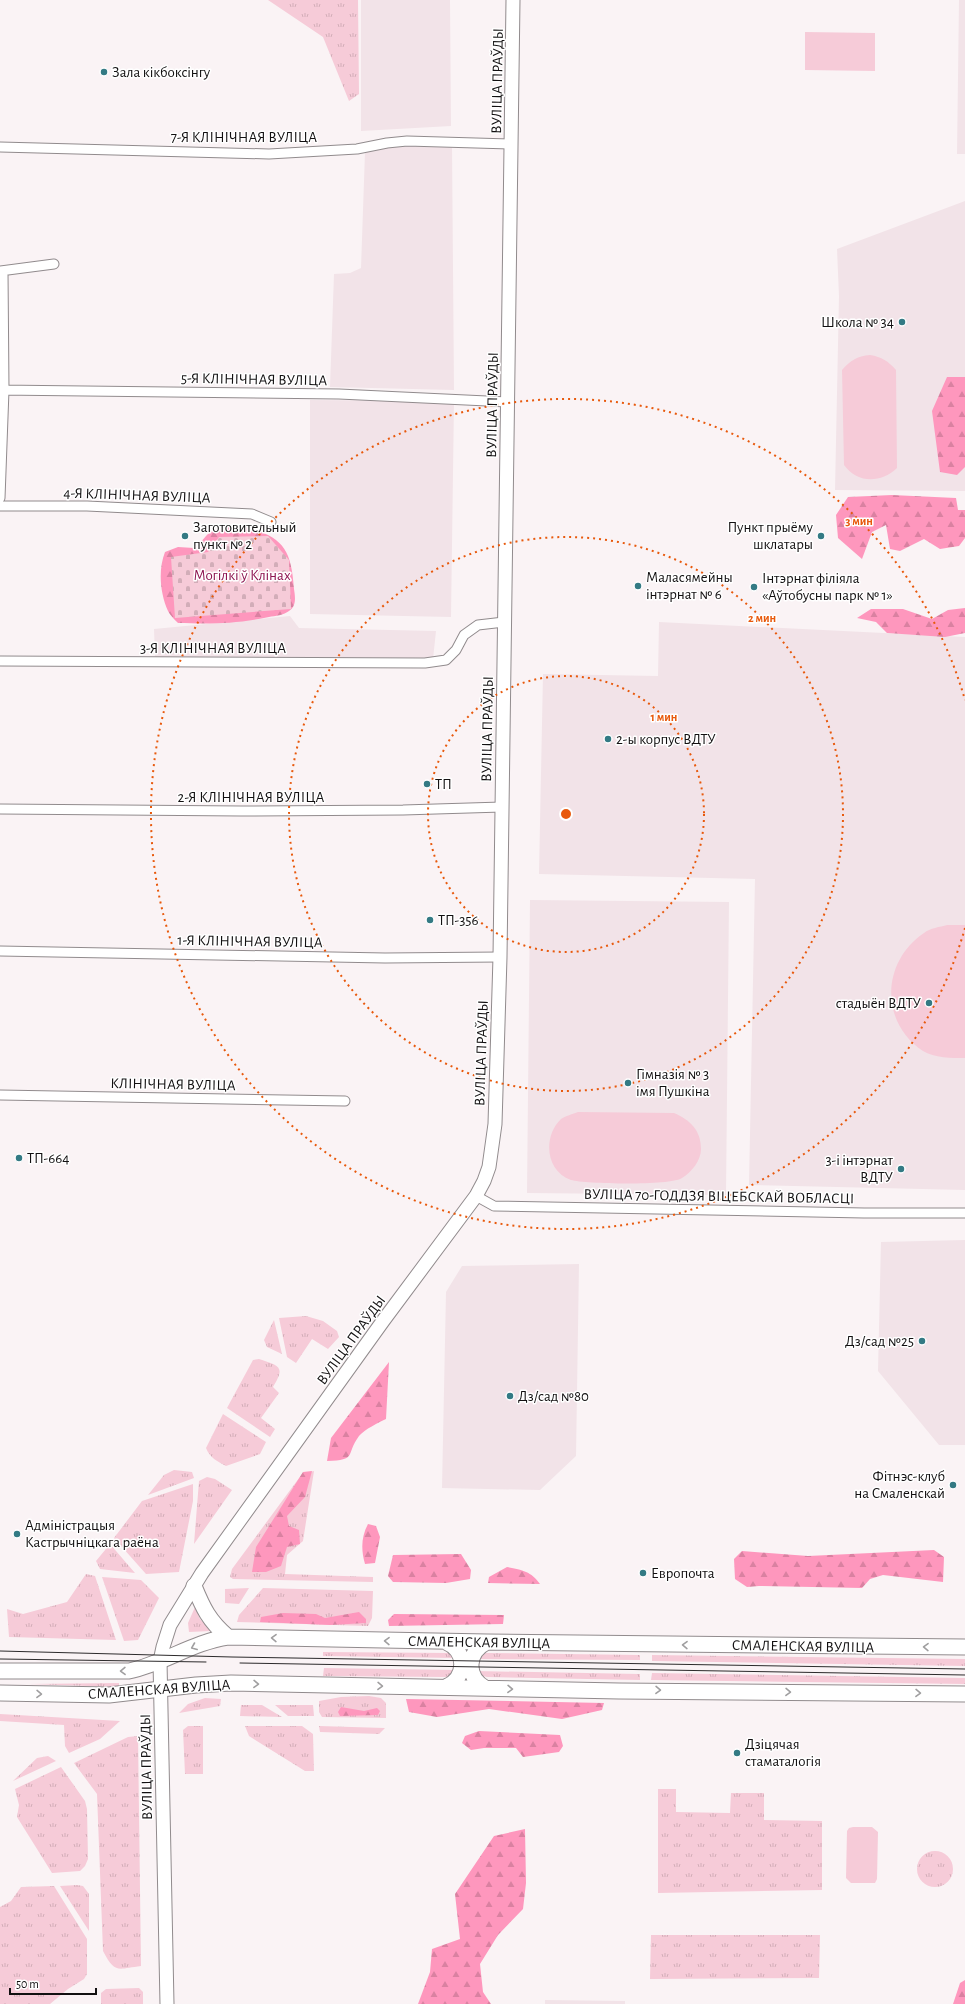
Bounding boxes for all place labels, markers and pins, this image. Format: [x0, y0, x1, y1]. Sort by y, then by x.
place label: Зала кікбоксінгу [112, 65, 211, 80]
marker: Зала кікбоксінгу [99, 67, 109, 77]
place label: Школа № 34 [821, 315, 894, 330]
marker: Школа № 34 [897, 317, 907, 327]
place label: Заготовительный пункт № 2 [193, 520, 296, 552]
place label: Пункт прыёму шклатары [728, 520, 814, 552]
marker: Заготовительный пункт № 2 [180, 531, 190, 541]
marker: Пункт прыёму шклатары [816, 531, 826, 541]
place label: Маласямейны інтэрнат № 6 [646, 570, 733, 602]
place label: Інтэрнат філіяла «Аўтобусны парк № 1» [762, 571, 893, 603]
marker: Маласямейны інтэрнат № 6 [633, 581, 643, 591]
marker: Інтэрнат філіяла «Аўтобусны парк № 1» [749, 582, 759, 592]
place label: 2-ы корпус ВДТУ [616, 732, 716, 747]
marker: 2-ы корпус ВДТУ [603, 734, 613, 744]
place label: ТП [435, 777, 452, 792]
marker: ТП [422, 779, 432, 789]
centre of rings [559, 807, 573, 821]
place label: ТП-356 [438, 913, 479, 928]
marker: ТП-356 [425, 915, 435, 925]
place label: стадыён ВДТУ [836, 996, 922, 1011]
marker: стадыён ВДТУ [924, 998, 934, 1008]
place label: Гімназія № 3 імя Пушкіна [636, 1067, 710, 1099]
marker: Гімназія № 3 імя Пушкіна [623, 1078, 633, 1088]
place label: ТП-664 [27, 1151, 69, 1166]
marker: ТП-664 [14, 1153, 24, 1163]
place label: 3-і інтэрнат ВДТУ [825, 1153, 894, 1185]
marker: 3-і інтэрнат ВДТУ [896, 1164, 906, 1174]
place label: Дз/сад №25 [845, 1334, 914, 1349]
marker: Дз/сад №25 [917, 1336, 927, 1346]
place label: Дз/сад №80 [518, 1389, 589, 1404]
marker: Дз/сад №80 [505, 1391, 515, 1401]
place label: Фітнэс-клуб на Смаленскай [854, 1469, 945, 1501]
marker: Фітнэс-клуб на Смаленскай [948, 1480, 958, 1490]
place label: Адміністрацыя Кастрычніцкага раёна [25, 1518, 159, 1550]
marker: Адміністрацыя Кастрычніцкага раёна [12, 1529, 22, 1539]
place label: Европочта [651, 1566, 715, 1581]
marker: Европочта [638, 1568, 648, 1578]
place label: Дзіцячая стаматалогія [745, 1737, 821, 1769]
marker: Дзіцячая стаматалогія [732, 1748, 742, 1758]

